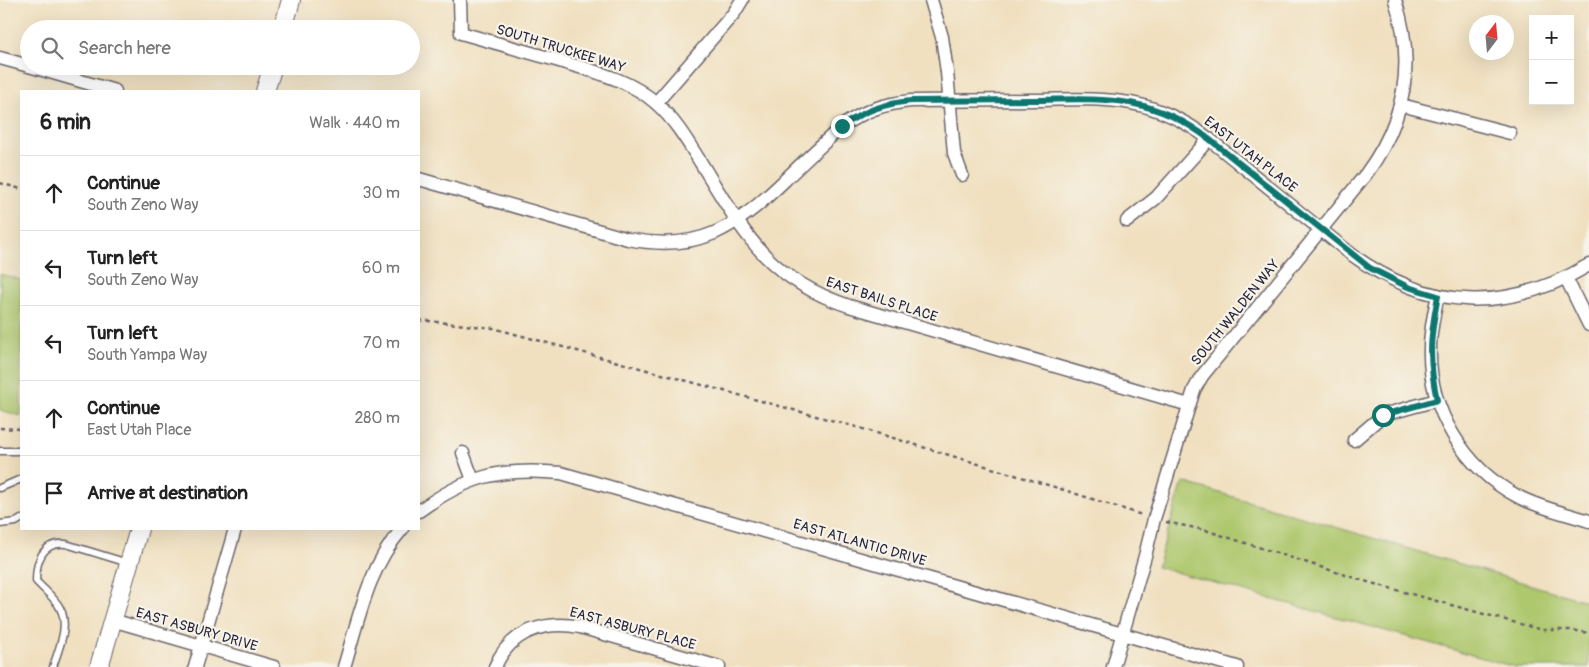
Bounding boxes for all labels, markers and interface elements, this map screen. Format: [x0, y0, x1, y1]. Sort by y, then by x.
north arrow [1469, 15, 1514, 60]
map controls [1529, 15, 1574, 105]
button: + [1529, 15, 1574, 60]
search box [20, 20, 420, 75]
street label: SOUTH TRUCKEE WAY [494, 21, 627, 76]
icon: search [38, 34, 66, 62]
text: Search here [78, 36, 171, 60]
button: − [1529, 60, 1574, 105]
text: 6 min [40, 109, 91, 136]
text: Walk · 440 m [309, 113, 400, 133]
street label: EAST UTAH PLACE [1201, 113, 1301, 196]
route end [831, 115, 854, 138]
text: Continue [87, 171, 160, 195]
icon: ahead [40, 179, 68, 207]
text: 30 m [362, 183, 400, 203]
text: South Zeno Way [87, 195, 198, 215]
text: Turn left [87, 246, 157, 270]
icon: left [40, 254, 68, 282]
street label: SOUTH WALDEN WAY [1187, 256, 1283, 369]
text: 60 m [362, 258, 400, 278]
text: South Zeno Way [87, 270, 198, 290]
street label: EAST BAILS PLACE [824, 273, 940, 325]
text: Turn left [87, 321, 157, 345]
icon: left [40, 329, 68, 357]
text: 70 m [363, 333, 400, 353]
text: South Yampa Way [87, 345, 207, 365]
text: Continue [87, 396, 160, 420]
icon: ahead [40, 404, 68, 432]
route start [1372, 404, 1395, 427]
text: 280 m [354, 408, 400, 428]
text: East Utah Place [87, 420, 191, 440]
icon: arrive [40, 479, 68, 507]
text: Arrive at destination [87, 481, 248, 505]
street label: EAST ATLANTIC DRIVE [791, 515, 928, 570]
street label: EAST ASBURY PLACE [568, 603, 698, 653]
street label: EAST ASBURY DRIVE [134, 604, 260, 655]

